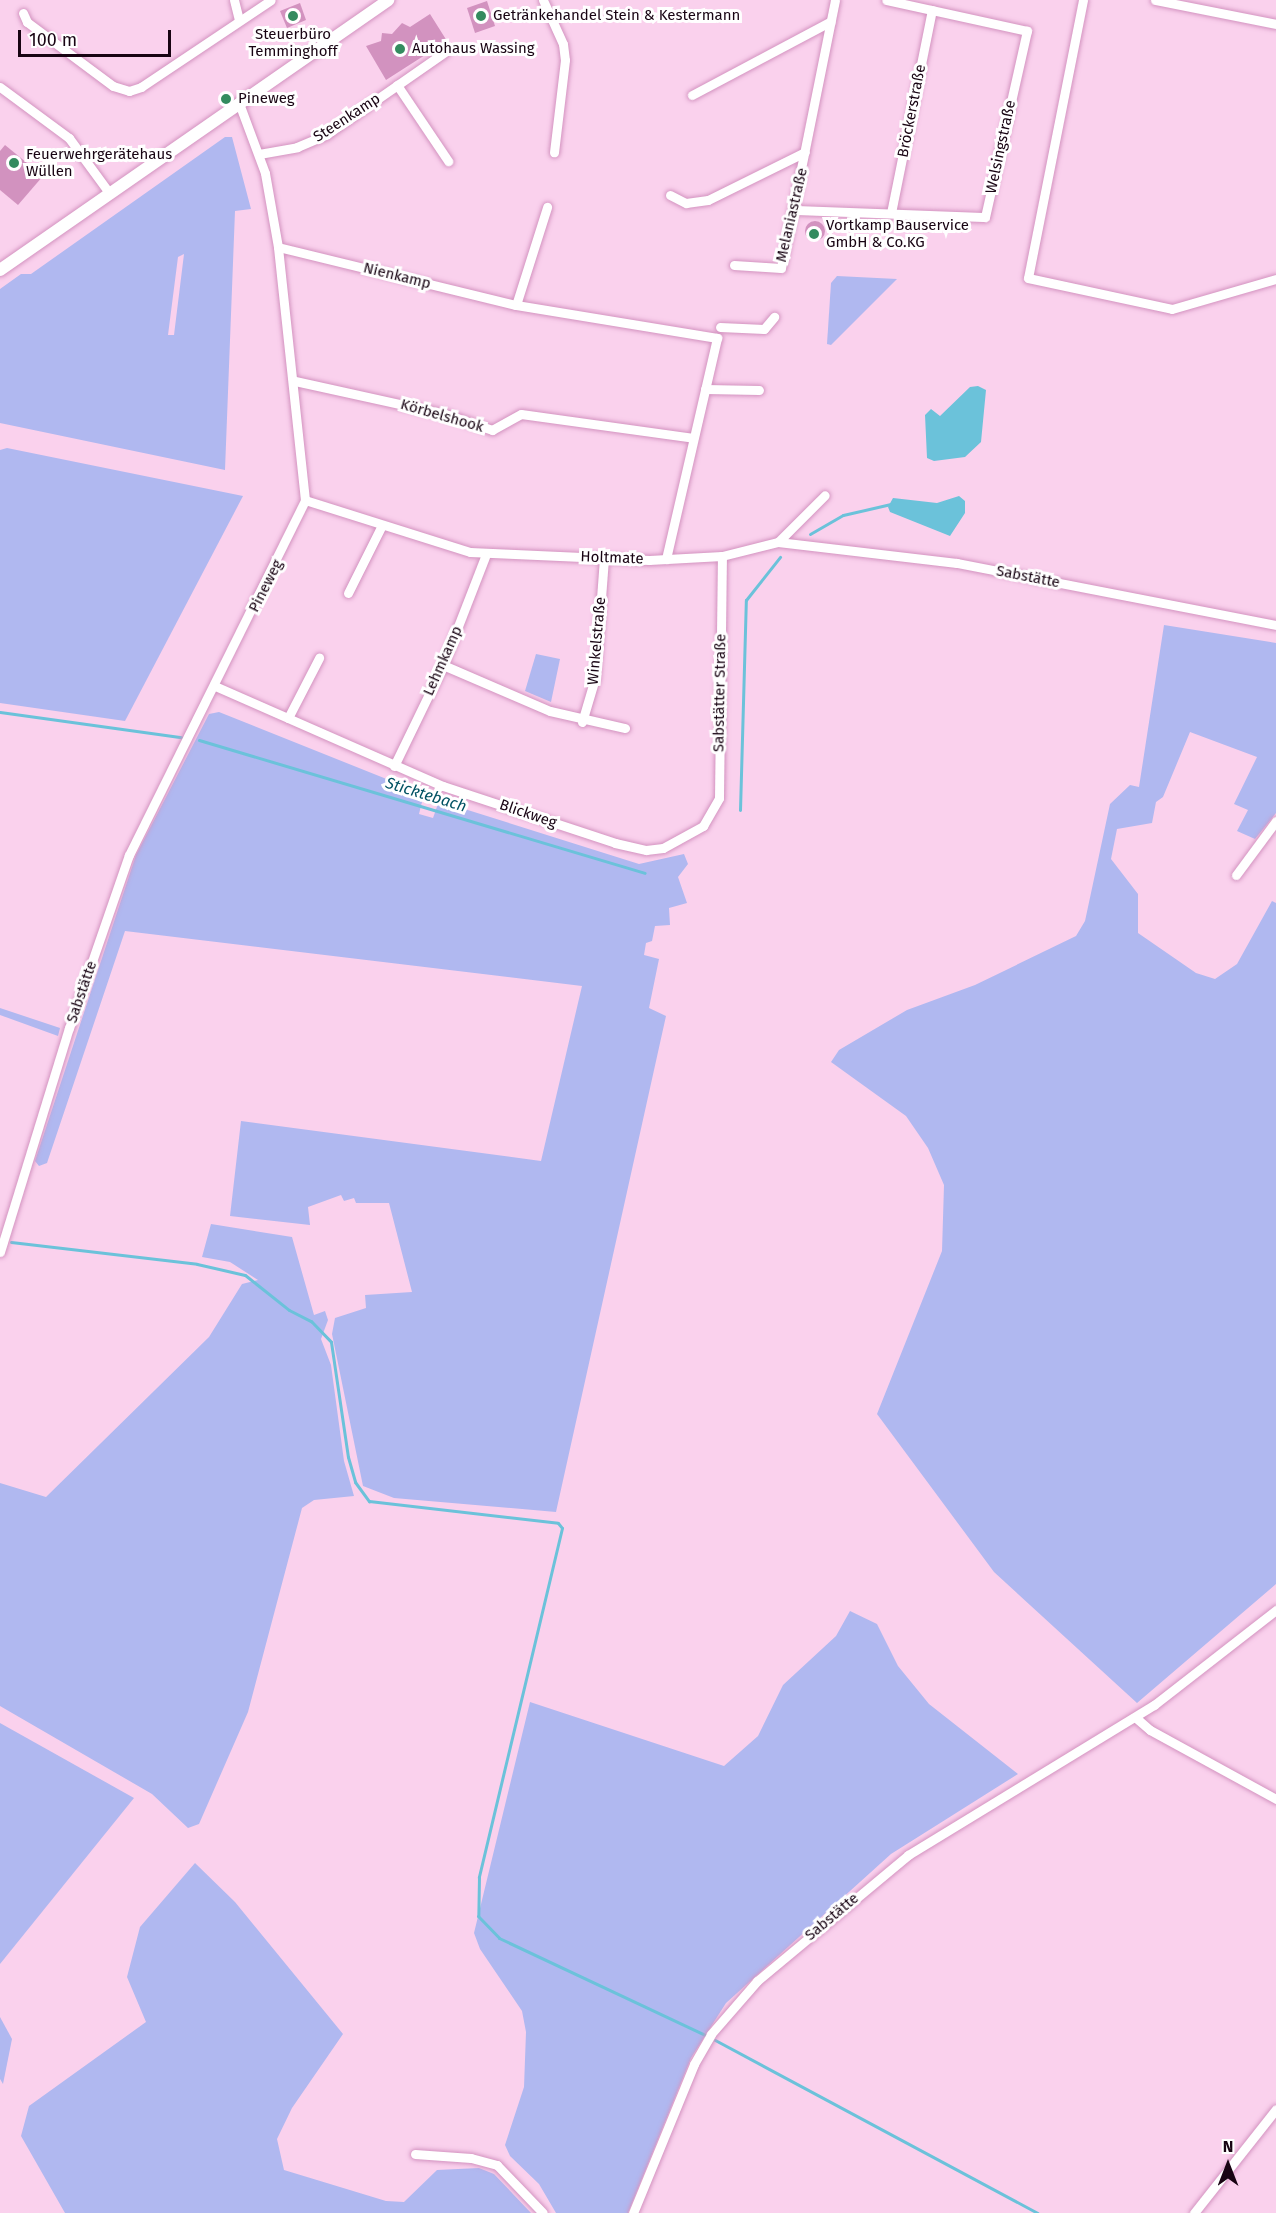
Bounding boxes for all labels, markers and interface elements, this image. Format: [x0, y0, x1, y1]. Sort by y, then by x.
place label: Getränkehandel Stein & Kestermann [493, 7, 740, 25]
marker: Steuerbüro Temminghoff [286, 9, 300, 23]
marker: Getränkehandel Stein & Kestermann [474, 9, 488, 23]
scale bar [21, 18, 174, 56]
place label: Steuerbüro Temminghoff [248, 25, 338, 60]
text: 100 m [29, 29, 77, 51]
place label: Autohaus Wassing [412, 40, 535, 58]
marker: Autohaus Wassing [393, 42, 407, 56]
street label: Bröckerstraße [894, 63, 930, 159]
place label: Pineweg [238, 90, 295, 108]
street label: Steenkamp [310, 90, 384, 146]
marker: Pineweg [219, 92, 233, 106]
street label: Welsingstraße [982, 98, 1020, 196]
place label: Feuerwehrgerätehaus Wüllen [26, 145, 172, 180]
marker: Feuerwehrgerätehaus Wüllen [7, 156, 21, 170]
street label: Melaniastraße [772, 166, 812, 264]
place label: Vortkamp Bauservice GmbH & Co.KG [826, 216, 969, 251]
marker: Vortkamp Bauservice GmbH & Co.KG [807, 227, 821, 241]
street label: Nienkamp [361, 259, 433, 293]
street label: Körbelshook [398, 396, 486, 436]
street label: Holtmate [580, 548, 644, 568]
street label: Pineweg [245, 557, 287, 615]
street label: Sabstätte [995, 562, 1061, 592]
street label: Winkelstraße [584, 596, 610, 686]
street label: Lehmkamp [420, 623, 466, 699]
street label: Sabstätter Straße [710, 634, 730, 752]
water label: Sticktebach [383, 774, 469, 816]
street label: Blickweg [497, 796, 559, 832]
street label: Sabstätte [63, 959, 101, 1025]
street label: Sabstätte [802, 1889, 862, 1945]
north arrow [1198, 2135, 1258, 2195]
text: N [1223, 2137, 1233, 2156]

